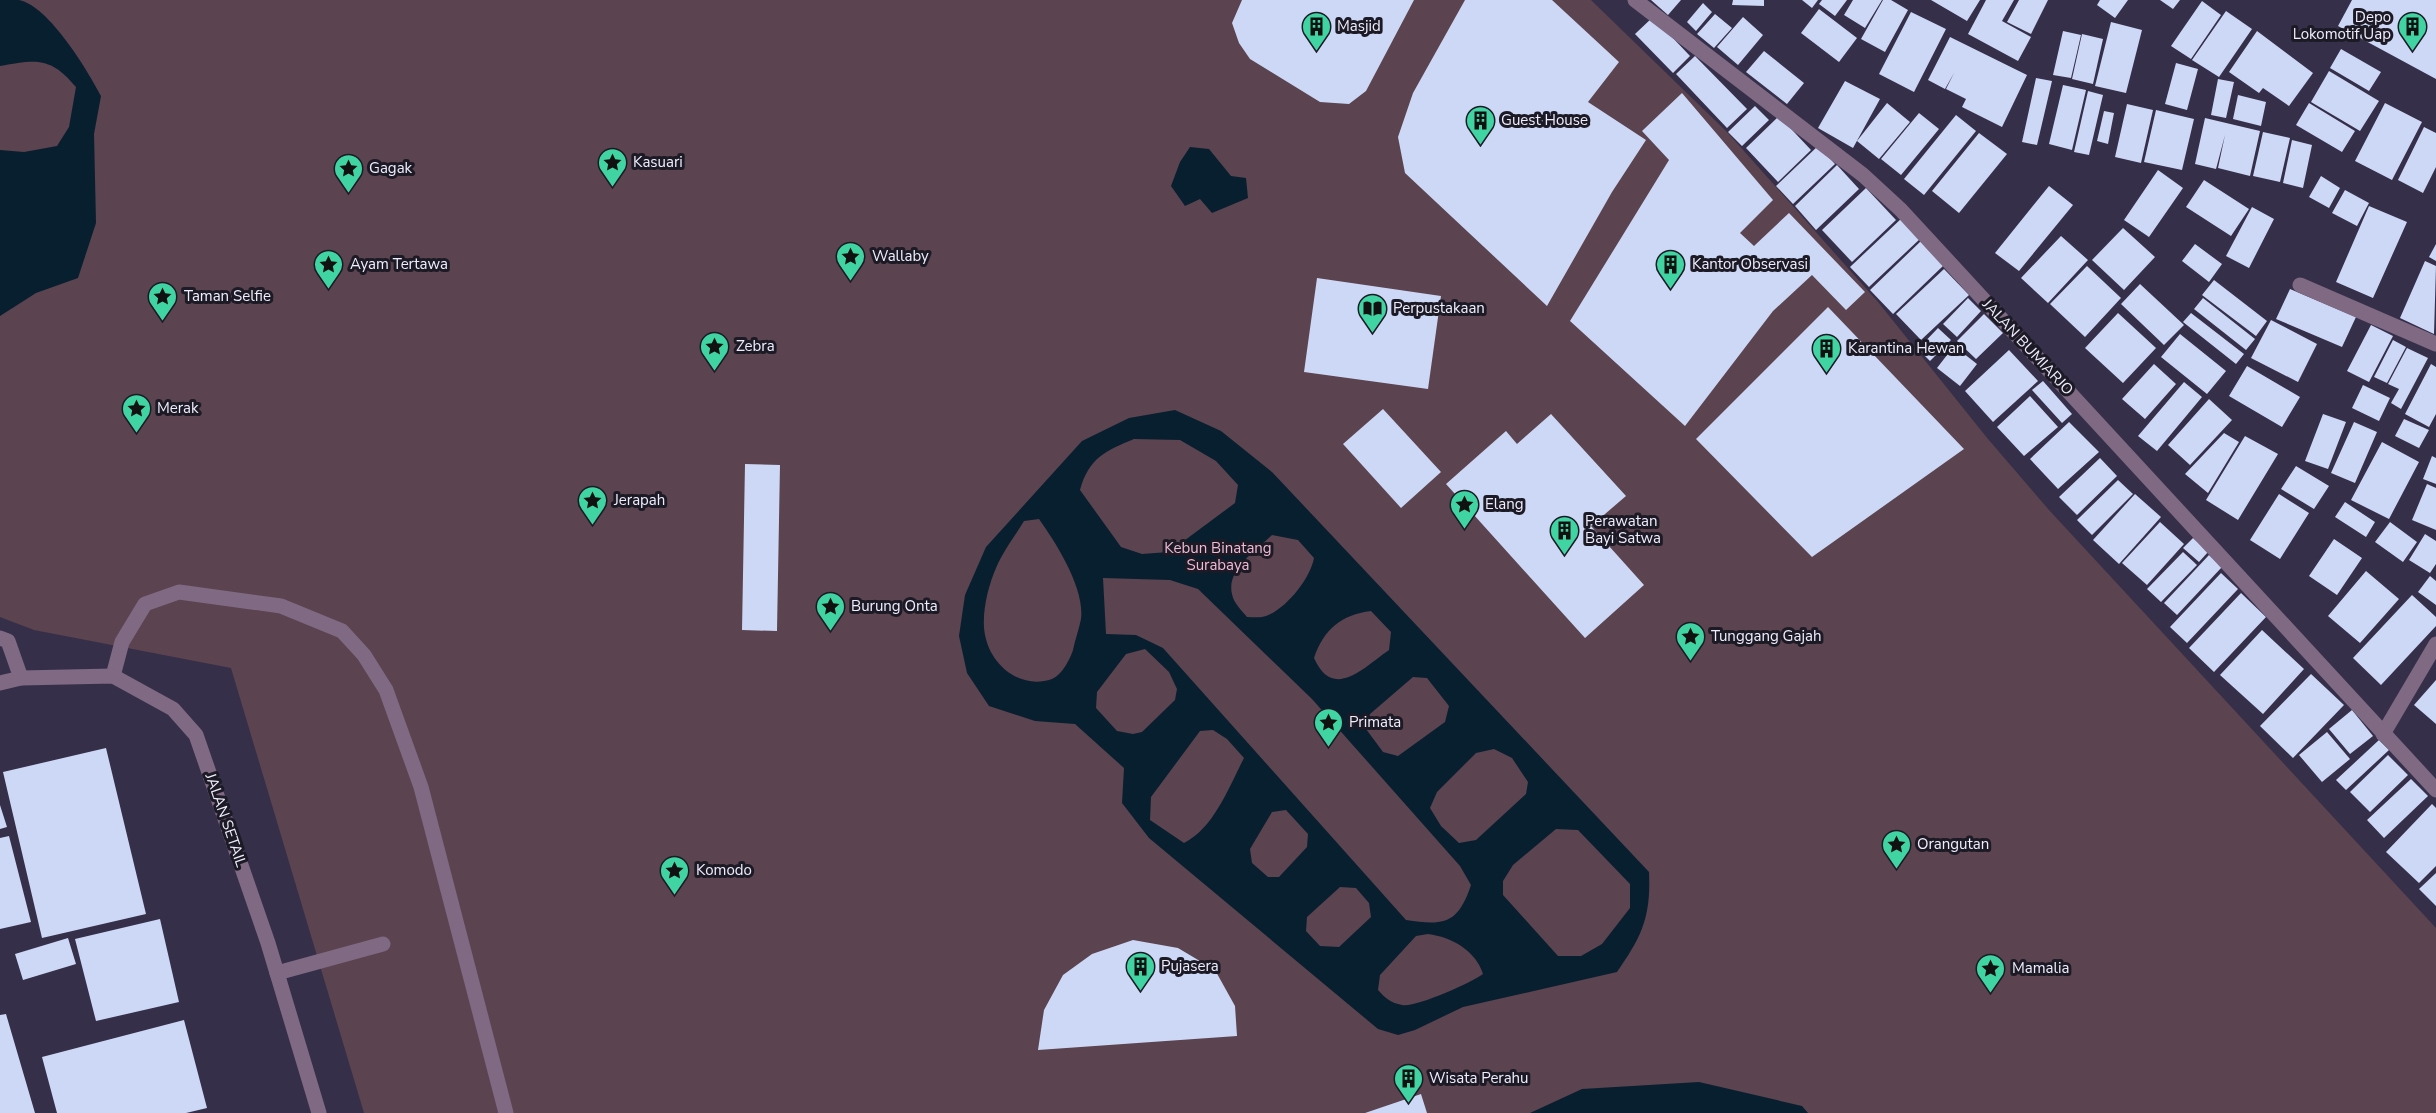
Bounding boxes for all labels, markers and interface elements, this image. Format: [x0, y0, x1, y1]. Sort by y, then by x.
place label: Depo Lokomotif Uap [2293, 7, 2391, 44]
building icon: Masjid [1300, 10, 1332, 52]
building icon: Depo Lokomotif Uap [2396, 10, 2428, 52]
place label: Masjid [1337, 16, 1381, 36]
building icon: Guest House [1464, 104, 1496, 146]
place label: Guest House [1501, 110, 1588, 130]
place icon: Kasuari [596, 146, 628, 188]
place icon: Gagak [332, 152, 364, 194]
place label: Kasuari [633, 152, 683, 172]
place label: Gagak [369, 158, 413, 178]
place icon: Wallaby [835, 240, 867, 282]
place label: Wallaby [872, 246, 929, 266]
place icon: Ayam Tertawa [313, 248, 345, 290]
building icon: Kantor Observasi [1655, 248, 1687, 290]
place label: Ayam Tertawa [350, 254, 448, 274]
place label: Kantor Observasi [1692, 254, 1808, 274]
place icon: Taman Selfie [147, 280, 179, 322]
place label: Taman Selfie [184, 286, 271, 306]
library icon: Perpustakaan [1356, 292, 1388, 334]
street label: JALAN BUMIARJO [1978, 294, 2078, 399]
place label: Perpustakaan [1393, 298, 1485, 318]
place icon: Zebra [699, 330, 731, 372]
building icon: Karantina Hewan [1811, 332, 1843, 374]
place label: Zebra [736, 336, 775, 356]
place label: Karantina Hewan [1848, 338, 1964, 358]
place icon: Merak [120, 392, 152, 434]
place label: Merak [157, 398, 199, 418]
place icon: Jerapah [577, 484, 609, 526]
place icon: Elang [1448, 488, 1480, 530]
place label: Jerapah [613, 490, 665, 510]
place label: Elang [1485, 494, 1523, 514]
place label: Perawatan Bayi Satwa [1585, 511, 1661, 548]
building icon: Perawatan Bayi Satwa [1548, 514, 1580, 556]
park label: Kebun Binatang Surabaya [1164, 538, 1272, 575]
place icon: Burung Onta [814, 590, 846, 632]
place label: Burung Onta [851, 596, 938, 616]
place icon: Tunggang Gajah [1674, 620, 1706, 662]
place label: Tunggang Gajah [1711, 626, 1821, 646]
place icon: Primata [1312, 706, 1344, 748]
place label: Primata [1349, 712, 1401, 732]
street label: JALAN SETAIL [200, 769, 251, 870]
place icon: Orangutan [1880, 828, 1912, 870]
place label: Orangutan [1917, 834, 1989, 854]
place icon: Komodo [659, 854, 691, 896]
place label: Komodo [696, 860, 752, 880]
building icon: Pujasera [1124, 950, 1156, 992]
place icon: Mamalia [1975, 952, 2007, 994]
place label: Pujasera [1161, 956, 1219, 976]
place label: Mamalia [2012, 958, 2069, 978]
building icon: Wisata Perahu [1392, 1062, 1424, 1104]
place label: Wisata Perahu [1429, 1068, 1529, 1088]

